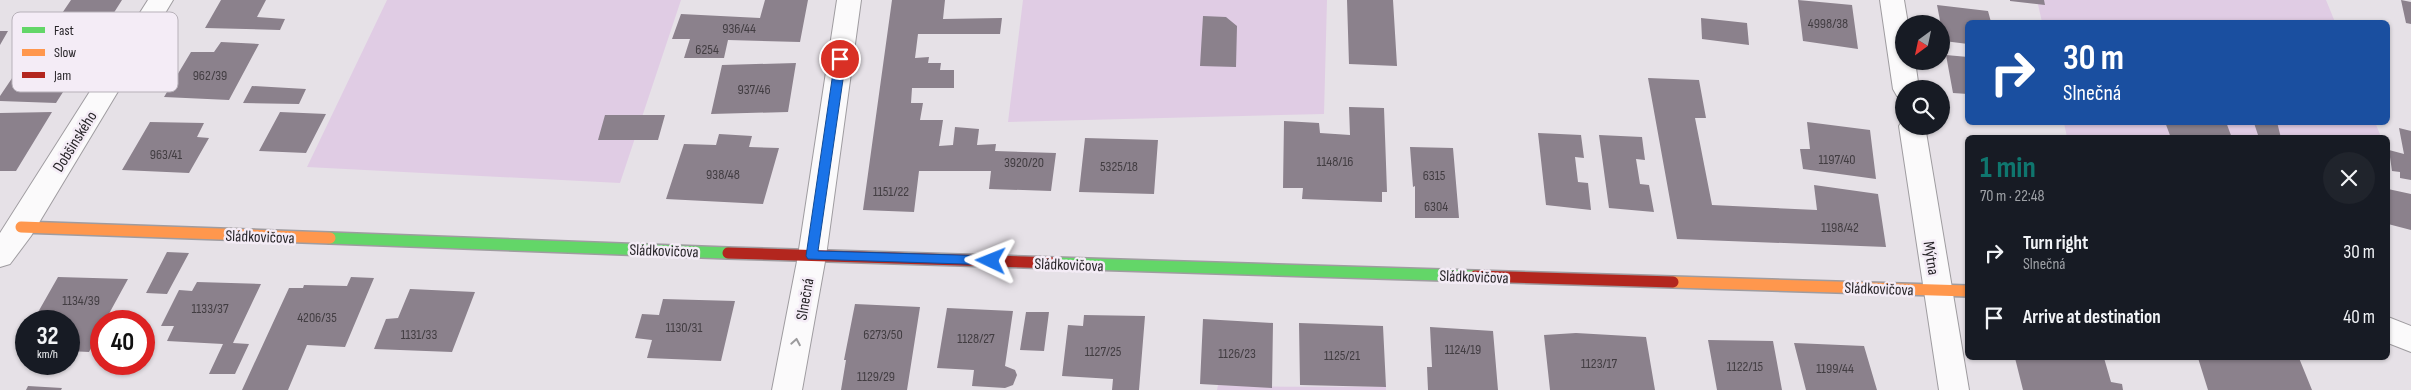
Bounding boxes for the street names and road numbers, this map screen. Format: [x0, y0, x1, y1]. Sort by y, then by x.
street label: Dobšinského [49, 108, 101, 176]
street label: Sládkovičova [225, 227, 295, 248]
street label: Mýtna [1918, 240, 1943, 276]
street label: Sládkovičova [629, 241, 699, 262]
street label: Sládkovičova [1034, 255, 1104, 276]
street label: Sládkovičova [1439, 267, 1509, 288]
street label: Slnečná [792, 277, 819, 322]
street label: Sládkovičova [1844, 279, 1914, 300]

